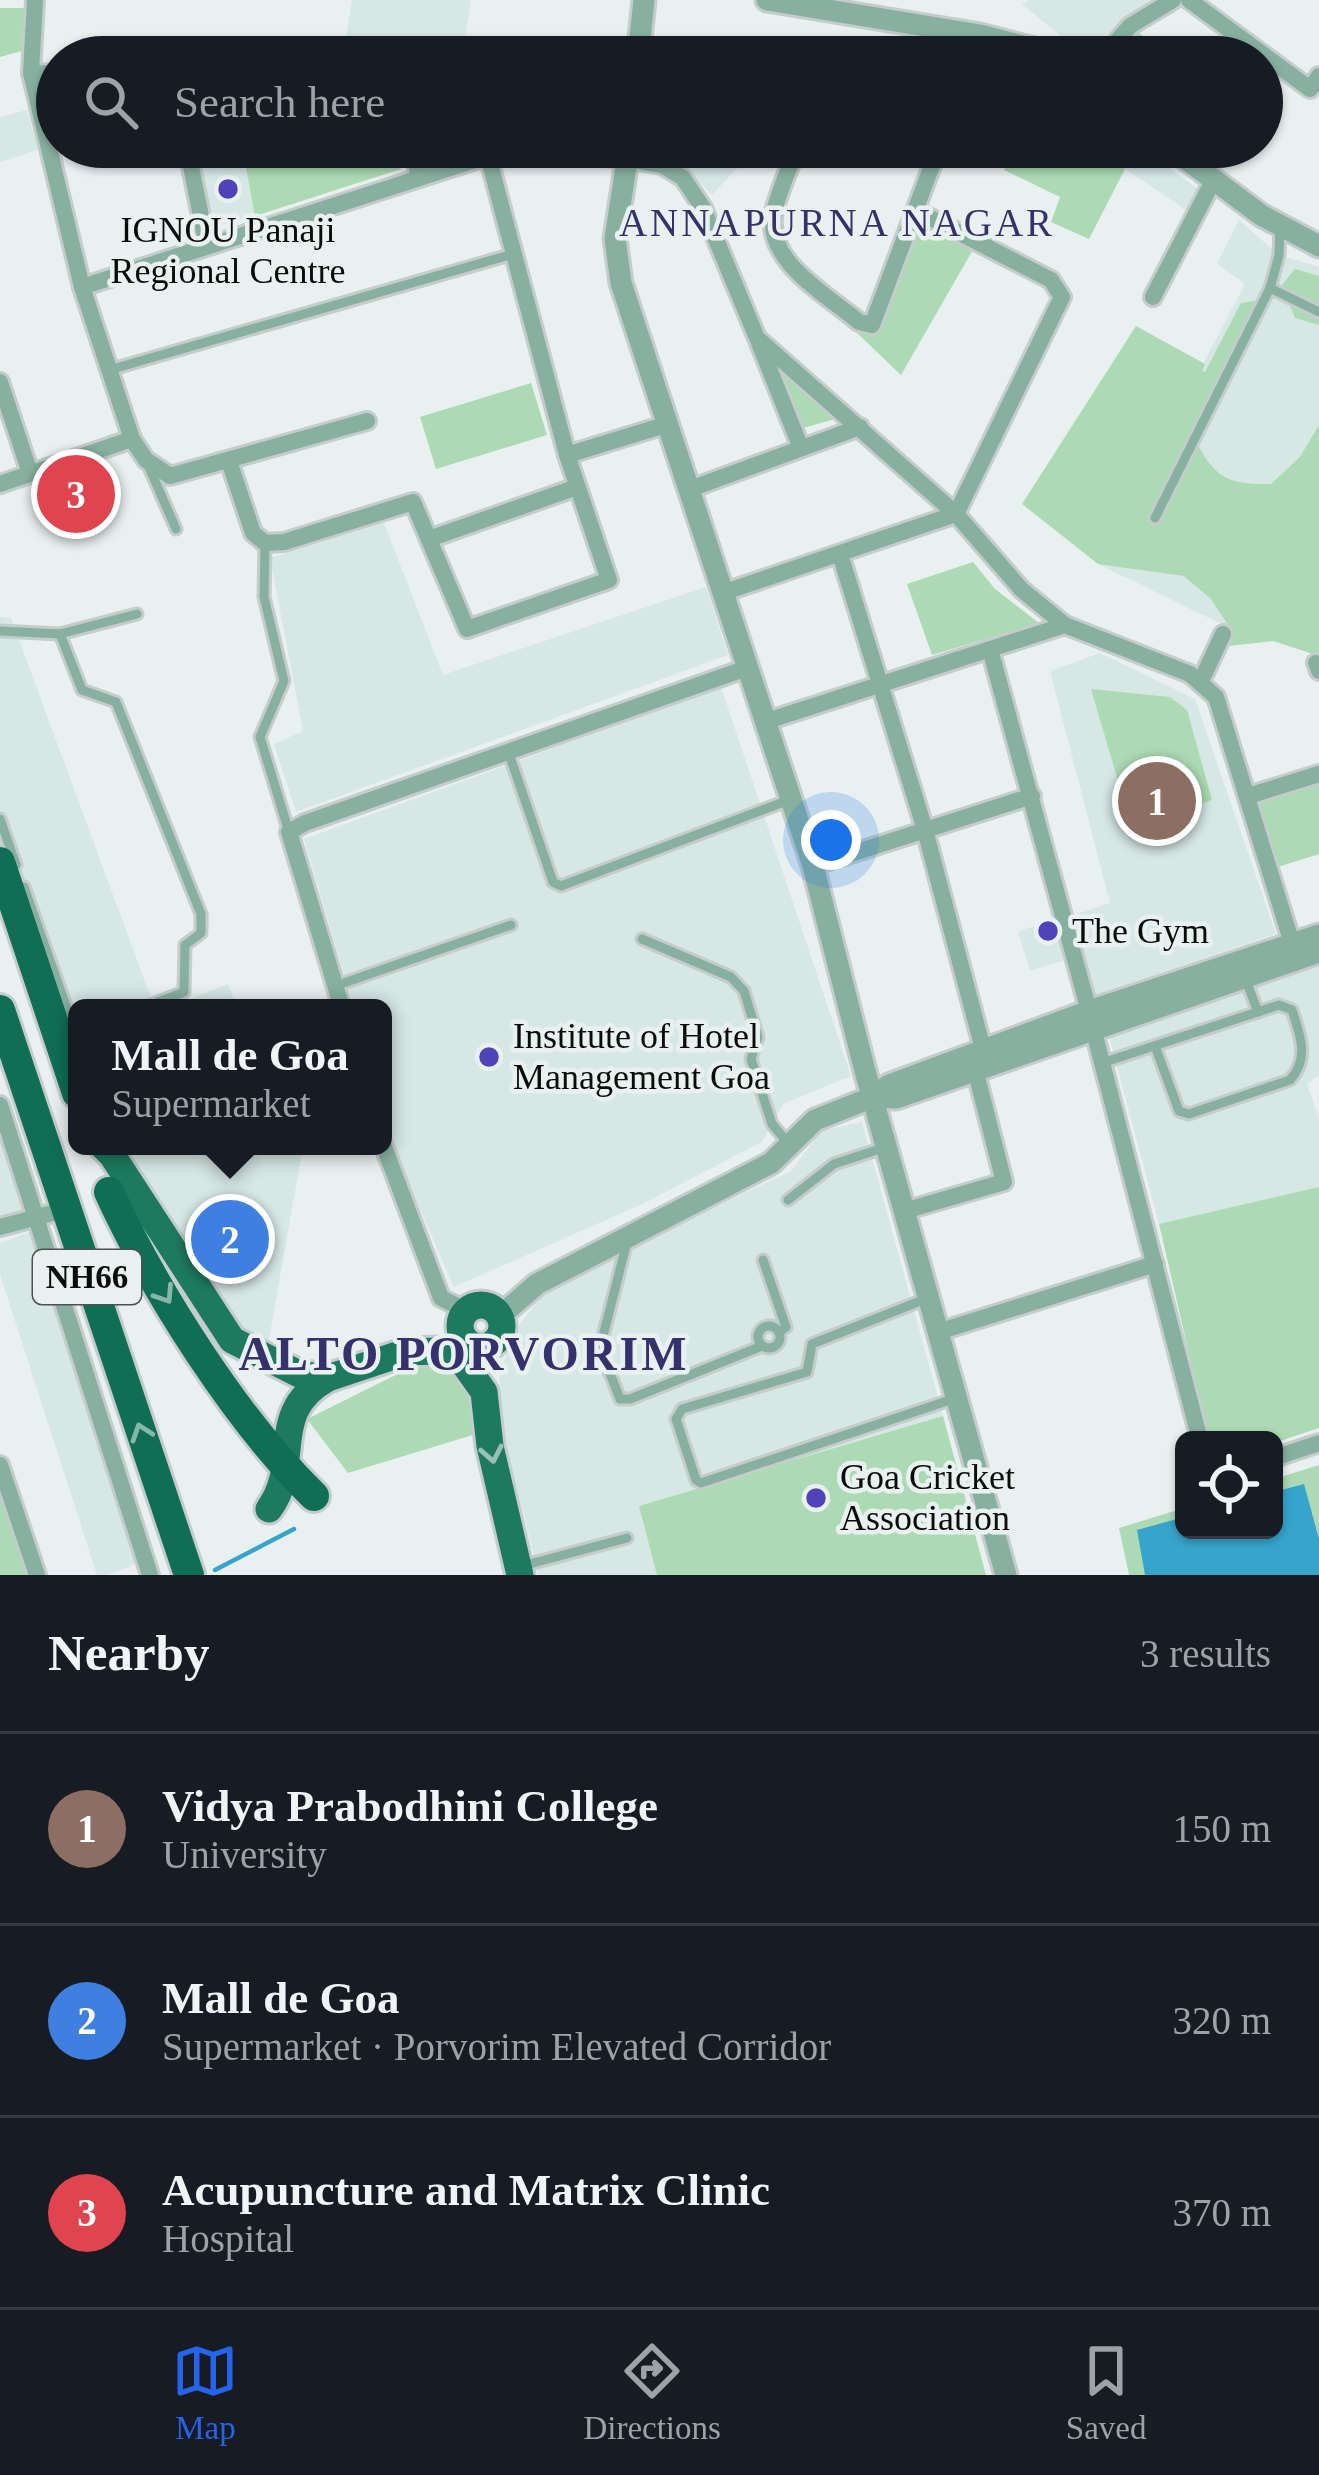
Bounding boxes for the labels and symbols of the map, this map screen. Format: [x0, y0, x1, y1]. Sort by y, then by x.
marker: IGNOU Panaji Regional Centre [215, 176, 241, 202]
district label: ANNAPURNA NAGAR [619, 201, 1055, 244]
place label: IGNOU Panaji Regional Centre [111, 210, 345, 291]
pin: 3 [37, 449, 115, 539]
pin: 1 [1118, 756, 1196, 846]
your location [801, 810, 861, 870]
place label: The Gym [1072, 911, 1209, 951]
marker: The Gym [1035, 918, 1061, 944]
place label: Institute of Hotel Management Goa [513, 1016, 770, 1097]
marker: Institute of Hotel Management Goa [476, 1044, 502, 1070]
pin: 2 [191, 1194, 269, 1284]
road number: NH66 [33, 1250, 141, 1304]
one-way arrow [150, 1281, 172, 1303]
district label: ALTO PORVORIM [238, 1327, 690, 1380]
one-way arrow [130, 1422, 155, 1443]
one-way arrow [478, 1443, 504, 1463]
place label: Goa Cricket Association [840, 1457, 1015, 1538]
marker: Goa Cricket Association [803, 1485, 829, 1511]

